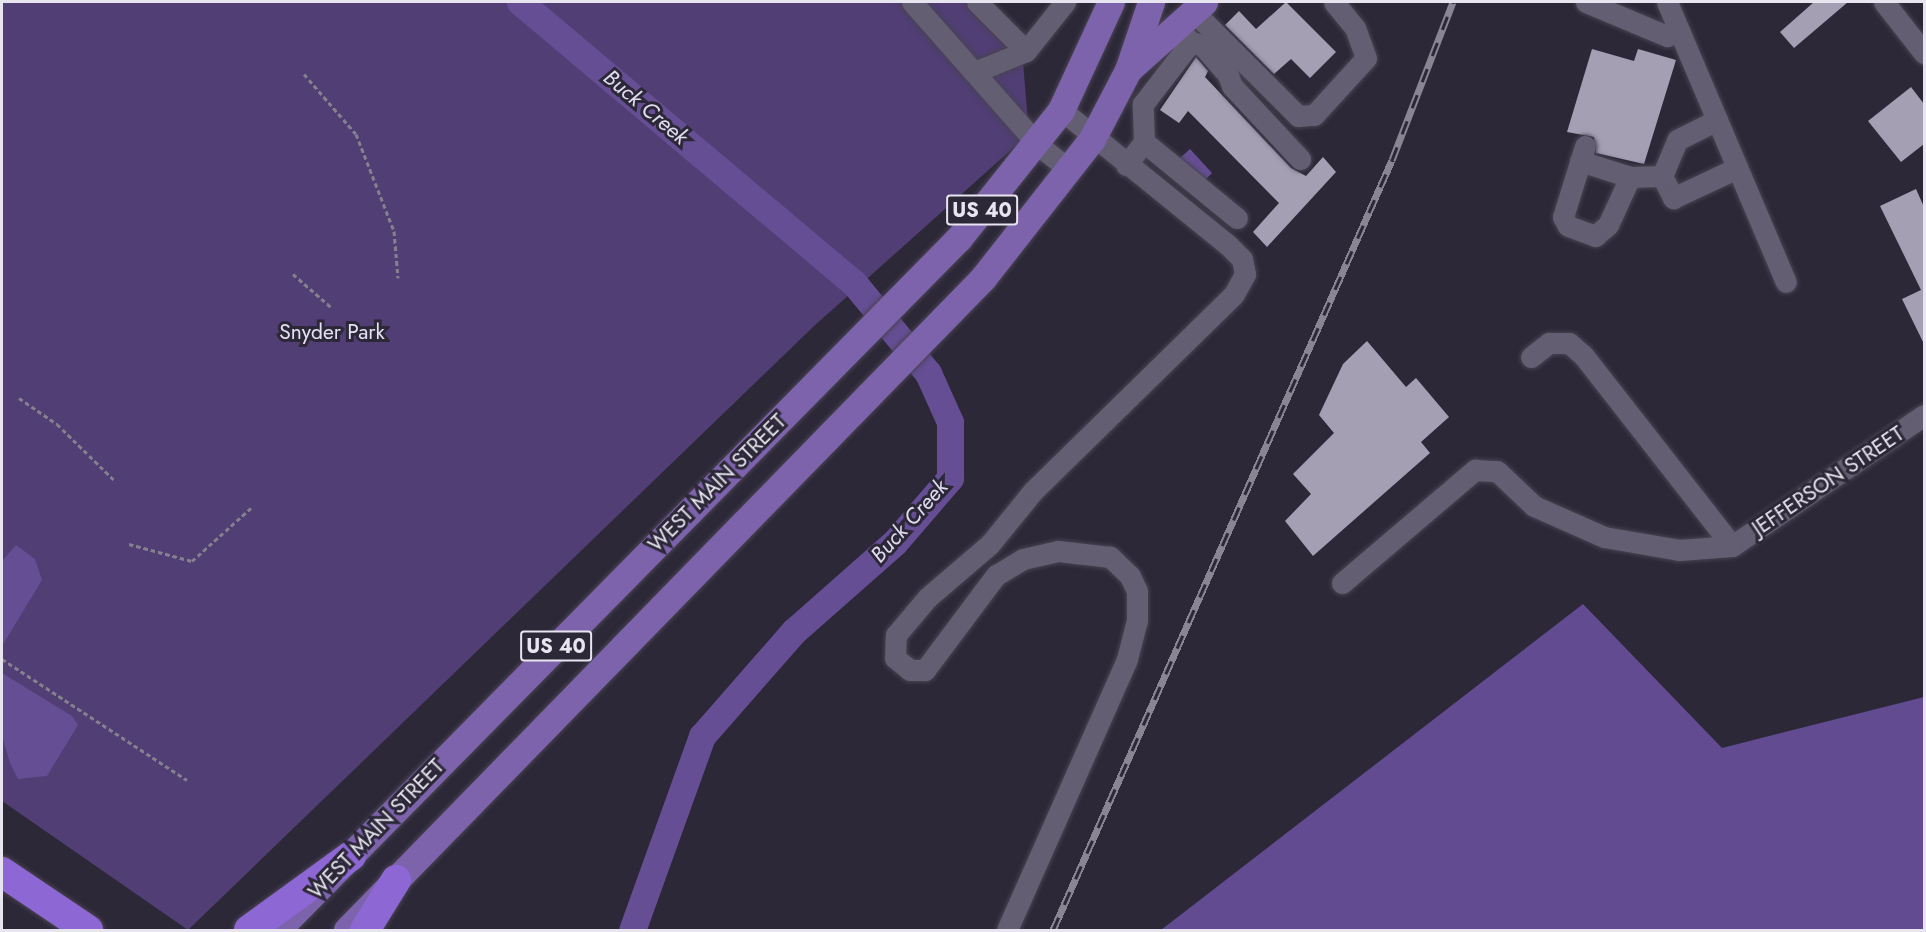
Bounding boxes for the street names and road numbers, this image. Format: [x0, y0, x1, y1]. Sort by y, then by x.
road number: US 40 [946, 193, 1018, 227]
street label: WEST MAIN STREET [643, 409, 791, 557]
street label: JEFFERSON STREET [1747, 421, 1909, 541]
road number: US 40 [520, 629, 592, 663]
street label: WEST MAIN STREET [303, 754, 449, 904]

